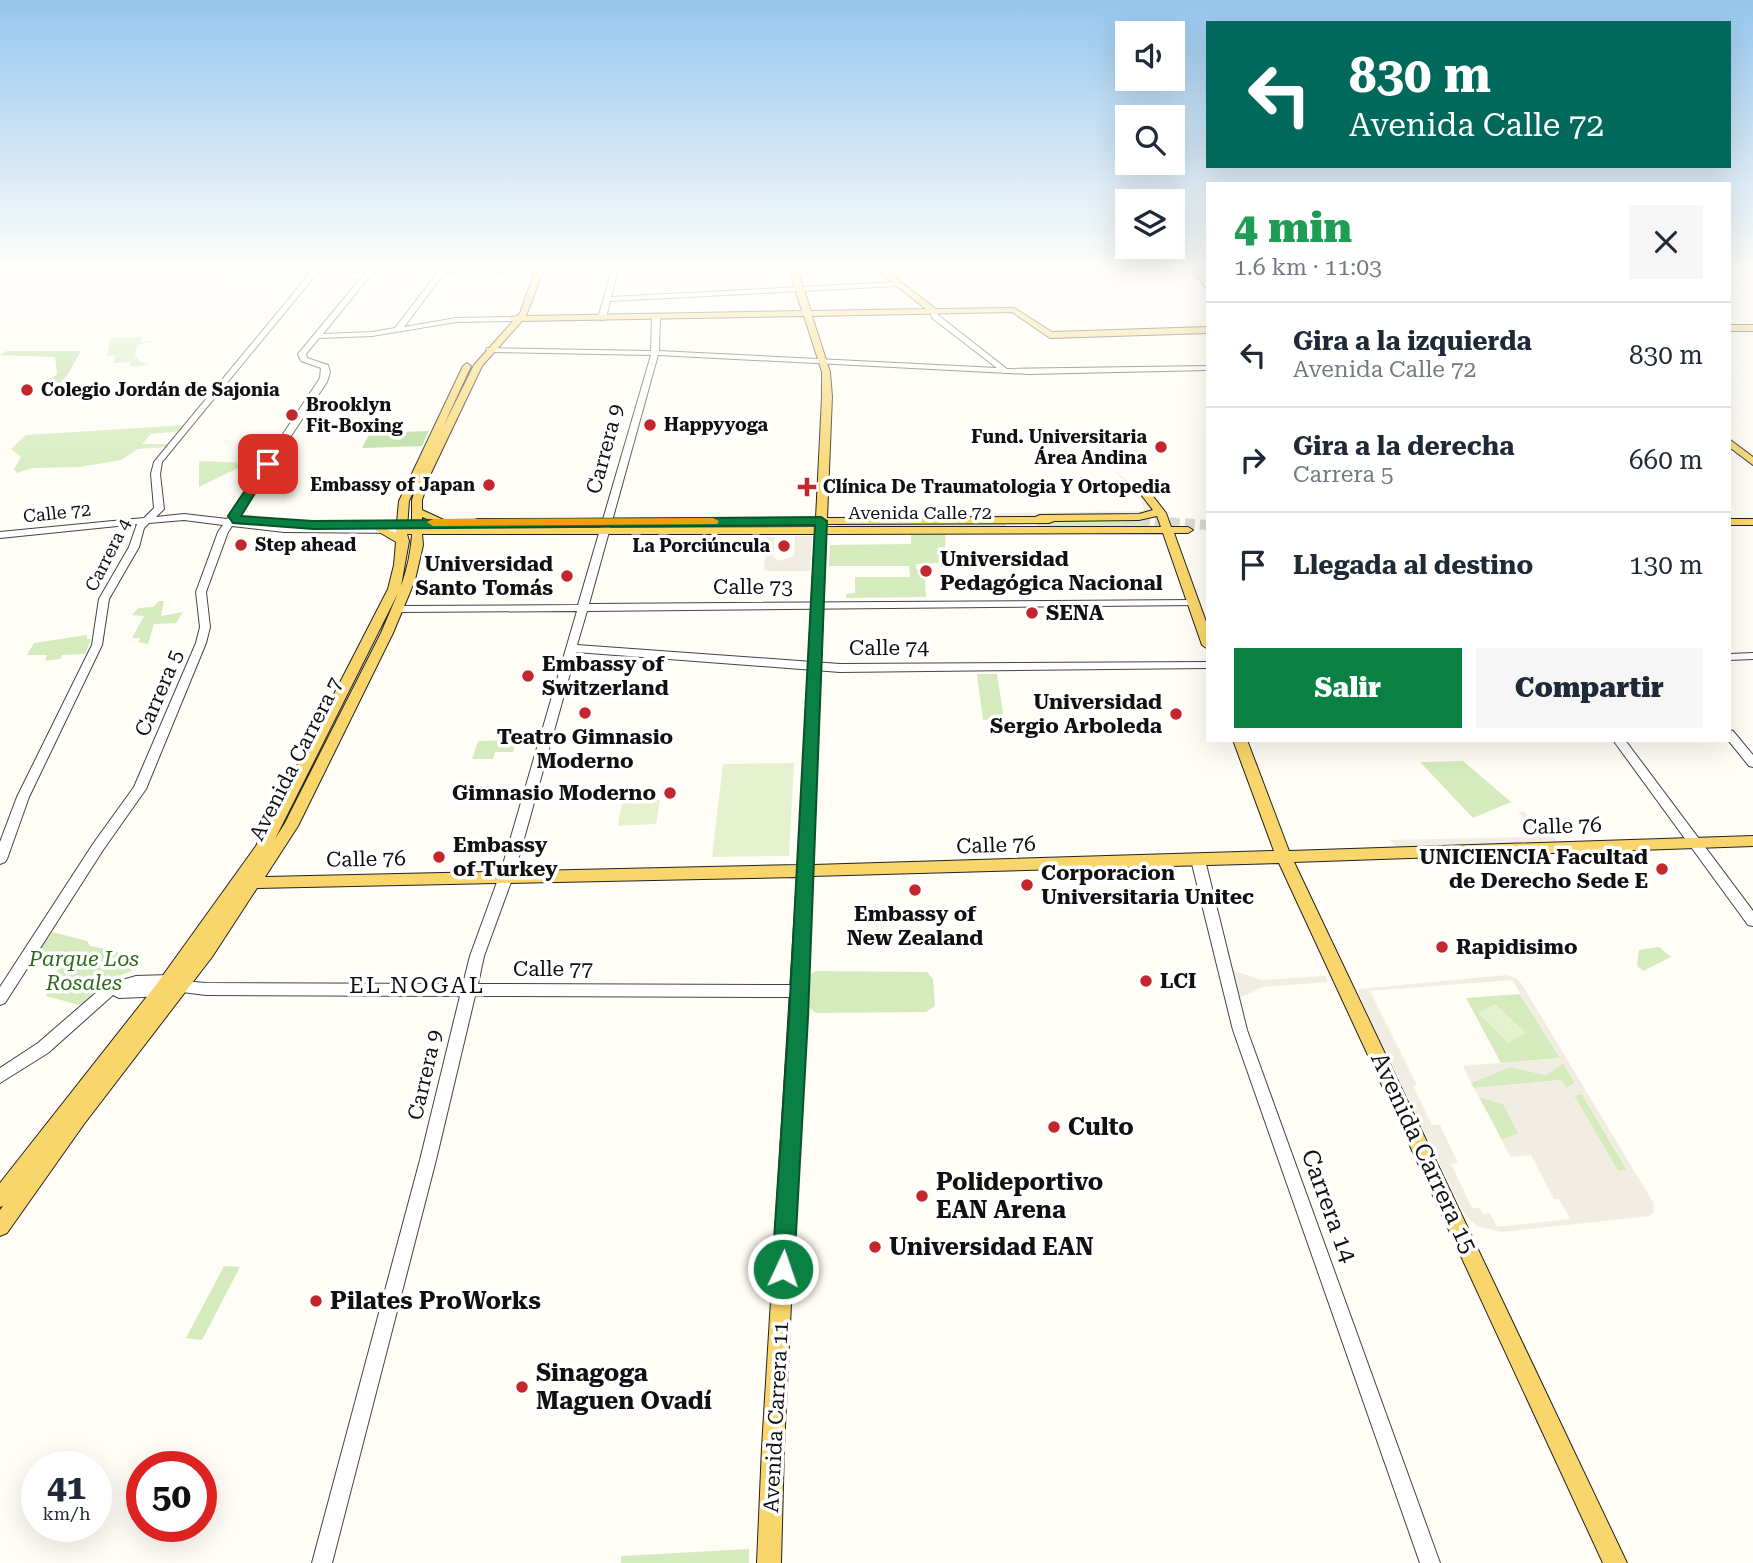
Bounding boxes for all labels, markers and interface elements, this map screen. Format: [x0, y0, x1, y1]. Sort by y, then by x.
map controls [1115, 21, 1185, 259]
button: sound [1115, 21, 1185, 91]
text: 830 m [1349, 47, 1491, 104]
icon: left [1234, 49, 1325, 140]
button: search [1115, 105, 1185, 175]
text: Avenida Calle 72 [1349, 106, 1604, 144]
button: layers [1115, 189, 1185, 259]
text: 4 min [1234, 203, 1352, 252]
button: close [1629, 205, 1703, 279]
text: 1.6 km · 11:03 [1234, 254, 1382, 281]
text: Gira a la izquierda [1293, 326, 1532, 356]
icon: left [1234, 336, 1272, 374]
text: 830 m [1629, 340, 1703, 370]
text: Avenida Calle 72 [1293, 356, 1476, 383]
place label: Colegio Jordán de Sajonia [41, 379, 280, 400]
marker: Colegio Jordán de Sajonia [19, 382, 35, 398]
place label: Brooklyn Fit-Boxing [306, 394, 404, 436]
street label: Carrera 9 [582, 402, 628, 496]
marker: Brooklyn Fit-Boxing [284, 407, 300, 423]
place label: Happyyoga [664, 414, 769, 435]
marker: Happyyoga [642, 417, 658, 433]
place label: Fund. Universitaria Área Andina [971, 426, 1147, 468]
text: Gira a la derecha [1293, 431, 1514, 461]
pin [238, 434, 298, 494]
marker: Fund. Universitaria Área Andina [1153, 439, 1169, 455]
icon: right [1234, 441, 1272, 479]
icon: arrive [249, 445, 287, 483]
text: 660 m [1629, 445, 1703, 475]
text: Carrera 5 [1293, 461, 1394, 488]
place label: Embassy of Japan [310, 474, 475, 495]
place label: Clínica De Traumatologia Y Ortopedia [823, 476, 1171, 497]
marker: Embassy of Japan [481, 477, 497, 493]
marker: Clínica De Traumatologia Y Ortopedia [797, 477, 817, 497]
street label: Calle 72 [22, 498, 92, 527]
street label: Avenida Calle 72 [848, 502, 992, 523]
street label: Carrera 4 [80, 515, 135, 595]
place label: Step ahead [255, 534, 356, 555]
place label: La Porciúncula [633, 535, 770, 556]
marker: Step ahead [233, 537, 249, 553]
marker: La Porciúncula [776, 538, 792, 554]
icon: arrive [1234, 546, 1272, 584]
place label: Universidad Pedagógica Nacional [940, 547, 1163, 595]
text: Llegada al destino [1293, 550, 1533, 580]
text: 130 m [1629, 550, 1703, 580]
place label: Universidad Santo Tomás [415, 552, 553, 600]
marker: Universidad Pedagógica Nacional [918, 563, 934, 579]
marker: Universidad Santo Tomás [559, 568, 575, 584]
street label: Calle 73 [713, 575, 793, 599]
place label: SENA [1046, 601, 1104, 625]
marker: SENA [1024, 605, 1040, 621]
street label: Calle 74 [849, 636, 929, 660]
street label: Carrera 5 [130, 646, 188, 740]
button: Salir [1234, 648, 1462, 728]
button: Compartir [1476, 648, 1703, 728]
place label: Embassy of Switzerland [542, 652, 669, 700]
marker: Embassy of Switzerland [520, 668, 536, 684]
street label: Avenida Carrera 7 [245, 673, 348, 844]
place label: Universidad Sergio Arboleda [990, 690, 1163, 738]
marker: Teatro Gimnasio Moderno [577, 705, 593, 721]
marker: Universidad Sergio Arboleda [1168, 706, 1184, 722]
place label: Teatro Gimnasio Moderno [497, 725, 673, 773]
place label: Gimnasio Moderno [452, 781, 656, 805]
marker: Gimnasio Moderno [662, 785, 678, 801]
street label: Calle 76 [1522, 813, 1602, 839]
street label: Calle 76 [956, 832, 1036, 858]
place label: Embassy of Turkey [453, 833, 558, 881]
place label: UNICIENCIA Facultad de Derecho Sede E [1419, 845, 1648, 893]
street label: Calle 76 [326, 846, 406, 872]
marker: Embassy of Turkey [431, 849, 447, 865]
place label: Corporacion Universitaria Unitec [1041, 861, 1254, 909]
marker: UNICIENCIA Facultad de Derecho Sede E [1654, 861, 1670, 877]
marker: Corporacion Universitaria Unitec [1019, 877, 1035, 893]
marker: Embassy of New Zealand [907, 882, 923, 898]
place label: Embassy of New Zealand [847, 902, 983, 950]
place label: Rapidisimo [1456, 935, 1578, 959]
marker: Rapidisimo [1434, 939, 1450, 955]
park label: Parque Los Rosales [28, 947, 139, 995]
street label: Calle 77 [513, 957, 593, 981]
place label: LCI [1160, 969, 1196, 993]
district label: EL NOGAL [349, 972, 485, 999]
marker: LCI [1138, 973, 1154, 989]
street label: Carrera 9 [403, 1028, 447, 1122]
street label: Avenida Carrera 15 [1365, 1048, 1483, 1258]
place label: Culto [1068, 1113, 1134, 1141]
marker: Culto [1046, 1119, 1062, 1135]
street label: Carrera 14 [1296, 1146, 1363, 1267]
place label: Polideportivo EAN Arena [936, 1168, 1103, 1224]
marker: Polideportivo EAN Arena [914, 1188, 930, 1204]
position arrow [746, 1232, 820, 1306]
place label: Universidad EAN [889, 1233, 1094, 1261]
marker: Universidad EAN [867, 1239, 883, 1255]
place label: Pilates ProWorks [330, 1287, 541, 1315]
marker: Pilates ProWorks [308, 1293, 324, 1309]
street label: Avenida Carrera 11 [759, 1321, 793, 1513]
place label: Sinagoga Maguen Ovadí [536, 1359, 712, 1415]
marker: Sinagoga Maguen Ovadí [514, 1379, 530, 1395]
speed limit sign: 50 [126, 1451, 217, 1542]
text: 41 [47, 1467, 86, 1508]
text: km/h [42, 1503, 91, 1524]

